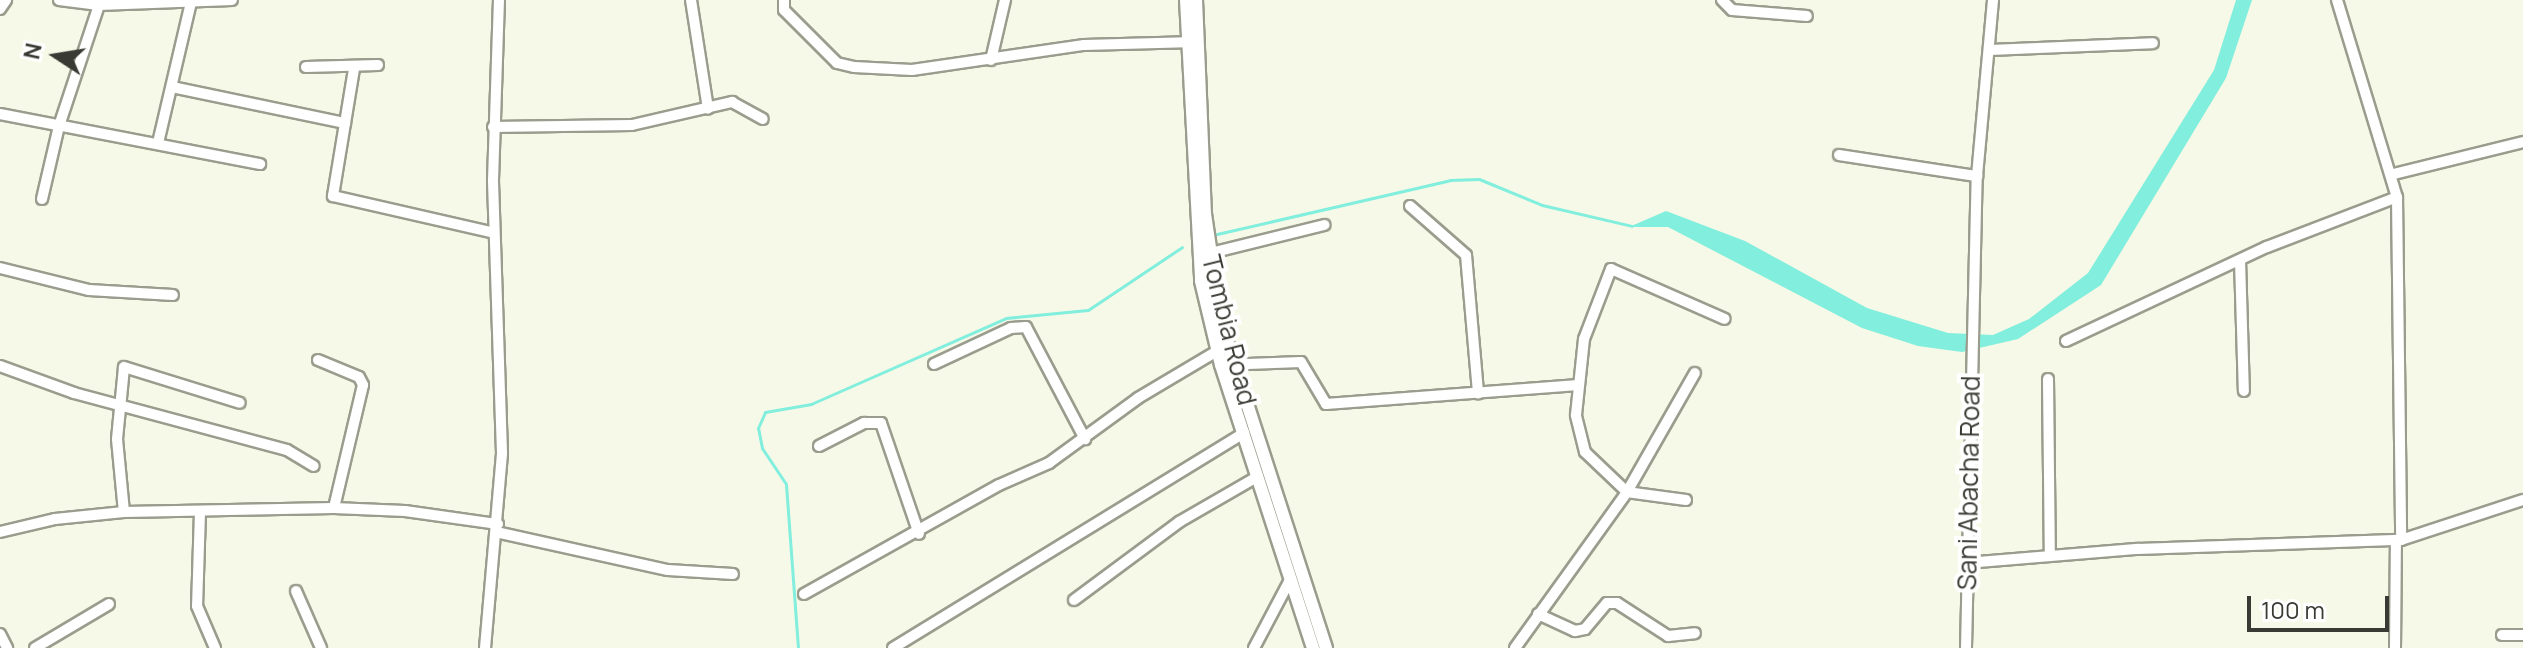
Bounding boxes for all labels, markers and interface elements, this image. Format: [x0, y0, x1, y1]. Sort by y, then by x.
north arrow [16, 16, 96, 96]
text: N [16, 40, 49, 62]
street label: Tombia Road [1195, 252, 1263, 408]
street label: Sani Abacha Road [1952, 375, 1986, 591]
scale bar [2251, 580, 2393, 630]
text: 100 m [2261, 593, 2325, 626]

